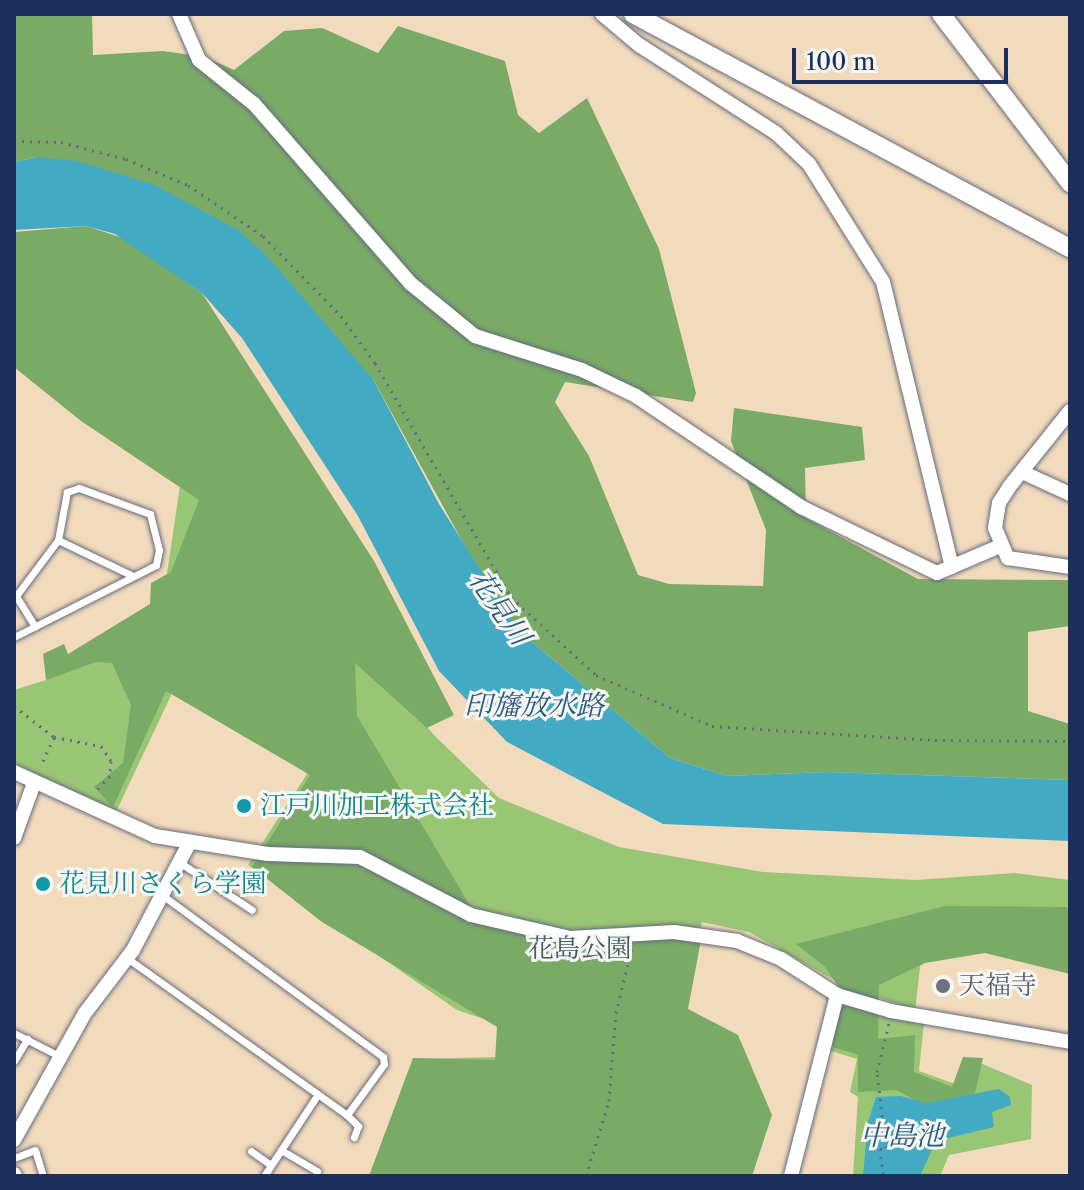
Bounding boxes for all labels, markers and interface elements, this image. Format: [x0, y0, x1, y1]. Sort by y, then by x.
scale bar [796, 32, 1012, 82]
text: 100 m [806, 47, 875, 76]
water label: 花見川 [462, 563, 538, 651]
water label: 印旛放水路 [464, 688, 604, 722]
place label: 江戸川加工株式会社 [260, 790, 494, 822]
marker: 江戸川加工株式会社 [235, 797, 253, 815]
place label: 花見川さくら学園 [59, 868, 267, 900]
marker: 花見川さくら学園 [34, 875, 52, 893]
park label: 花島公園 [528, 933, 632, 965]
place label: 天福寺 [959, 970, 1037, 1002]
marker: 天福寺 [934, 977, 952, 995]
water label: 中島池 [860, 1118, 944, 1152]

